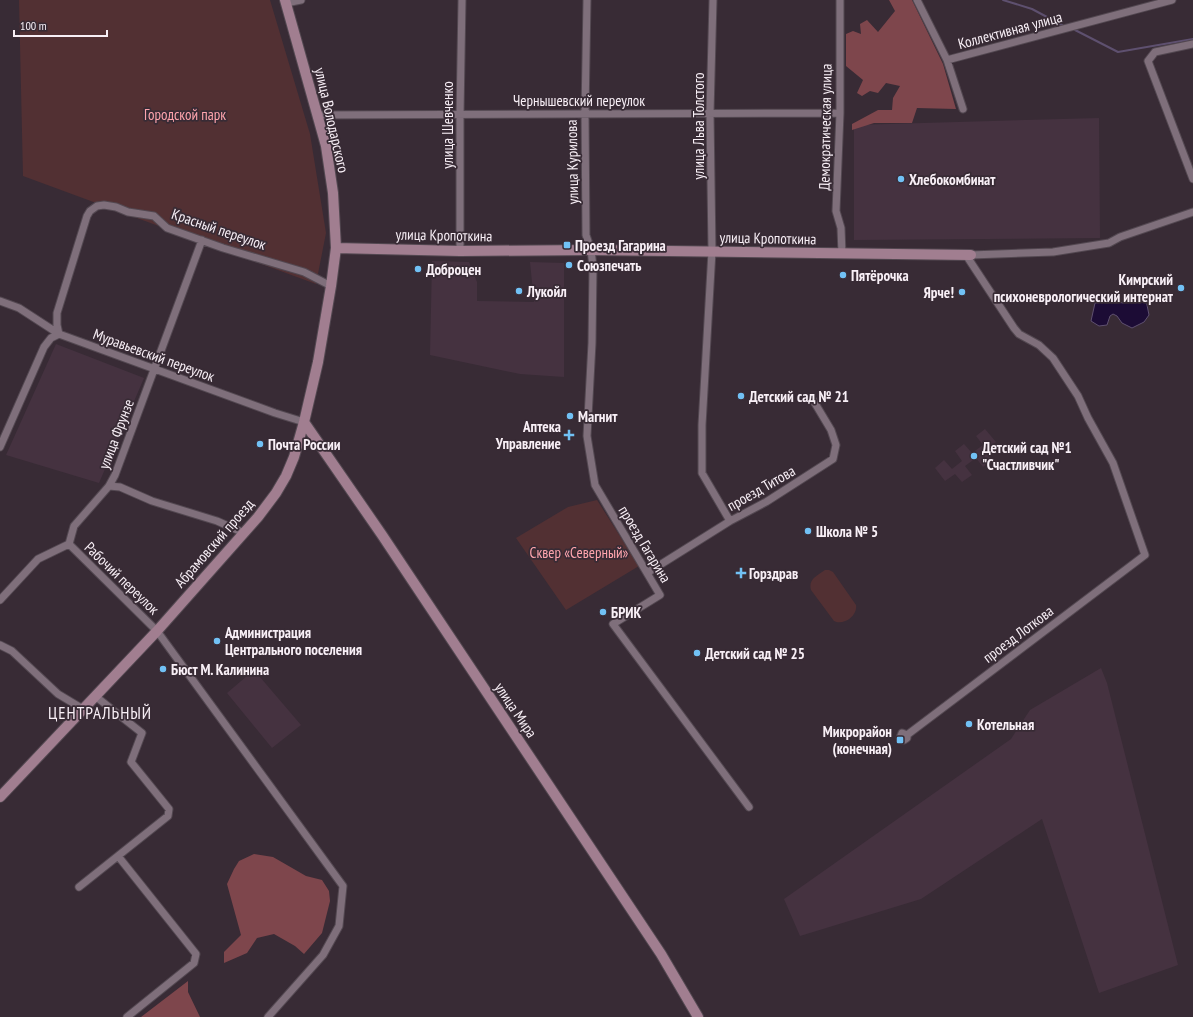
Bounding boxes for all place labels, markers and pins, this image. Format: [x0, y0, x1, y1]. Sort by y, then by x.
place label: Хлебокомбинат [909, 170, 996, 189]
marker: Хлебокомбинат [896, 174, 906, 184]
place label: Проезд Гагарина [575, 236, 666, 255]
marker: Проезд Гагарина [562, 240, 572, 250]
place label: Союзпечать [577, 256, 641, 275]
place label: Доброцен [426, 260, 482, 279]
marker: Союзпечать [564, 260, 574, 270]
marker: Доброцен [413, 264, 423, 274]
place label: Пятёрочка [851, 266, 909, 285]
marker: Пятёрочка [838, 270, 848, 280]
place label: Кимрский психоневрологический интернат [994, 270, 1174, 306]
place label: Лукойл [526, 282, 567, 301]
place label: Ярче! [924, 283, 954, 302]
marker: Кимрский психоневрологический интернат [1176, 283, 1186, 293]
marker: Лукойл [514, 286, 524, 296]
marker: Ярче! [957, 287, 967, 297]
place label: Детский сад № 21 [749, 387, 849, 406]
marker: Детский сад № 21 [736, 391, 746, 401]
place label: Магнит [578, 407, 618, 426]
marker: Магнит [565, 411, 575, 421]
place label: Аптека Управление [495, 417, 561, 453]
marker: Аптека Управление [564, 430, 574, 440]
place label: Почта России [268, 435, 341, 454]
place label: Детский сад №1 "Счастливчик" [982, 438, 1072, 474]
marker: Почта России [255, 439, 265, 449]
marker: Детский сад №1 "Счастливчик" [969, 451, 979, 461]
place label: Школа № 5 [816, 522, 878, 541]
marker: Школа № 5 [803, 526, 813, 536]
place label: Горздрав [749, 564, 798, 583]
marker: Горздрав [736, 568, 746, 578]
place label: БРИК [611, 603, 642, 622]
marker: БРИК [598, 607, 608, 617]
place label: Администрация Центрального поселения [224, 623, 362, 659]
marker: Администрация Центрального поселения [212, 636, 222, 646]
place label: Детский сад № 25 [705, 644, 805, 663]
marker: Детский сад № 25 [692, 648, 702, 658]
place label: Бюст М. Калинина [171, 660, 269, 679]
marker: Бюст М. Калинина [158, 664, 168, 674]
place label: Котельная [977, 715, 1034, 734]
marker: Котельная [964, 719, 974, 729]
place label: Микрорайон (конечная) [823, 722, 892, 758]
marker: Микрорайон (конечная) [895, 735, 905, 745]

